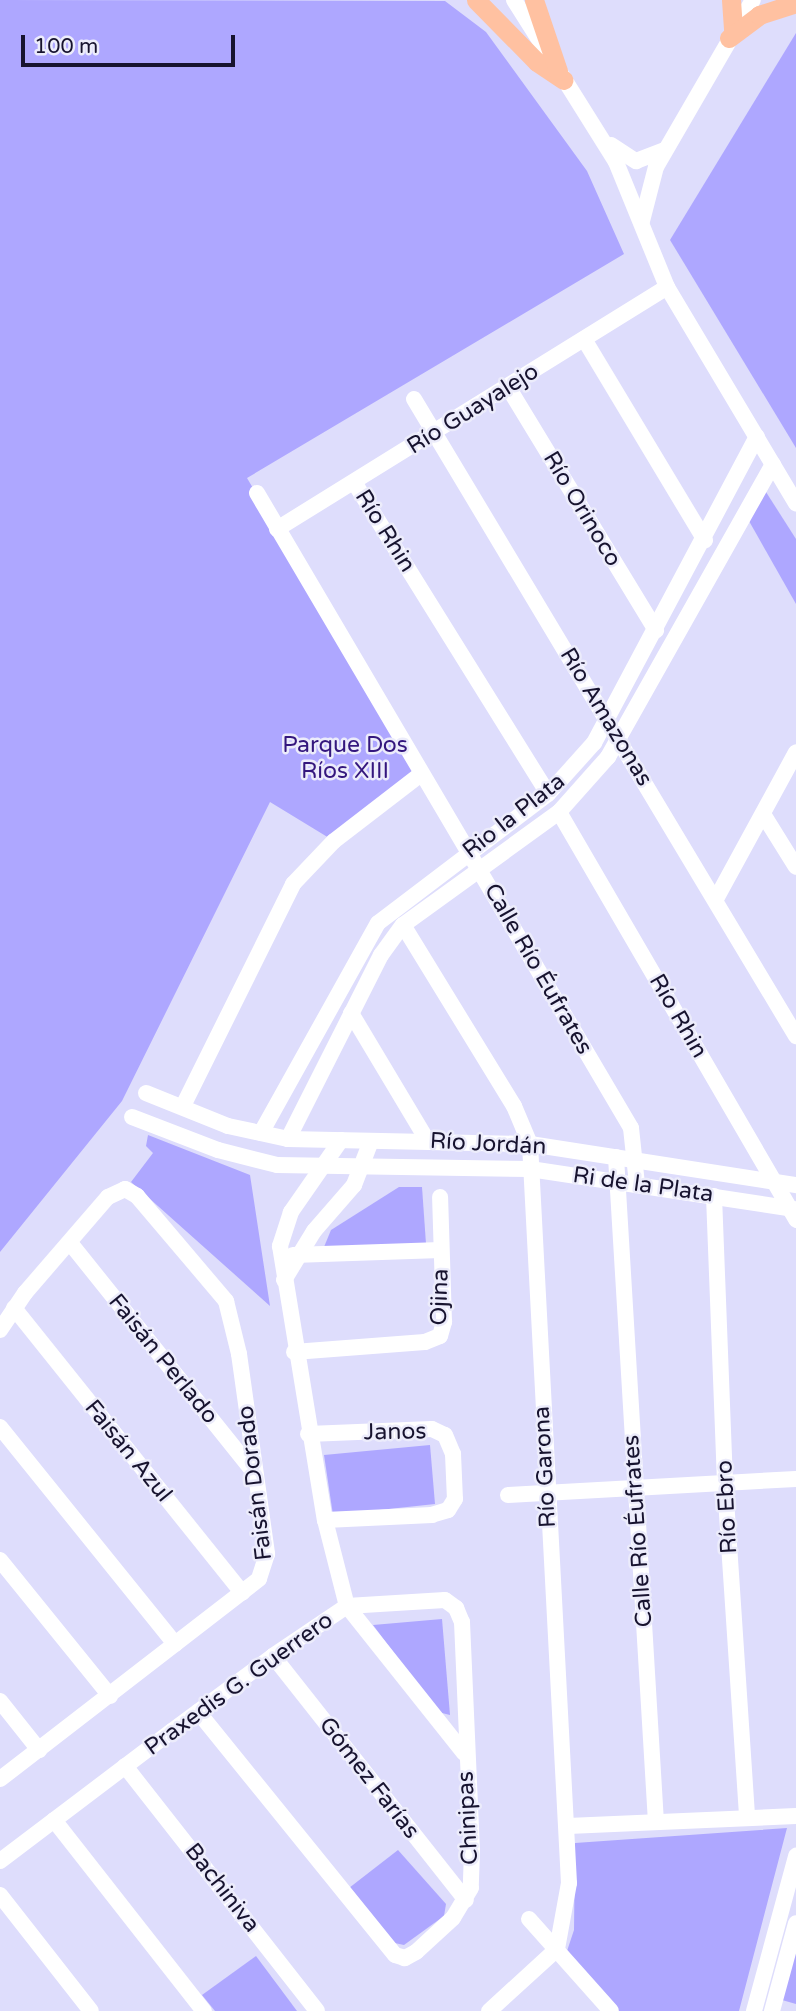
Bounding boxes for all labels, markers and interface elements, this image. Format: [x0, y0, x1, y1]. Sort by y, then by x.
scale bar [24, 21, 238, 65]
text: 100 m [34, 34, 98, 59]
street label: Río Guayalejo [402, 358, 544, 460]
street label: Río Orinoco [537, 447, 627, 571]
street label: Río Rhin [349, 485, 421, 577]
street label: Río Amazonas [554, 643, 658, 791]
park label: Parque Dos Ríos XIII [282, 731, 408, 785]
street label: Rio la Plata [457, 768, 571, 864]
street label: Calle Río Éufrates [478, 879, 598, 1059]
street label: Río Rhin [643, 969, 713, 1063]
street label: Río Jordán [429, 1127, 547, 1161]
street label: Ri de la Plata [571, 1161, 715, 1209]
street label: Ojina [425, 1268, 455, 1326]
street label: Faisán Perlado [102, 1289, 224, 1429]
street label: Faisán Azul [79, 1394, 177, 1508]
street label: Faisán Dorado [232, 1404, 278, 1562]
street label: Río Garona [528, 1405, 562, 1529]
street label: Janos [363, 1418, 427, 1446]
street label: Calle Río Éufrates [618, 1434, 658, 1628]
street label: Río Ebro [711, 1459, 743, 1555]
street label: Praxedis G. Guerrero [139, 1606, 339, 1762]
street label: Gómez Farías [313, 1712, 425, 1844]
street label: Chinipas [452, 1770, 484, 1866]
street label: Bachiniva [179, 1838, 265, 1938]

